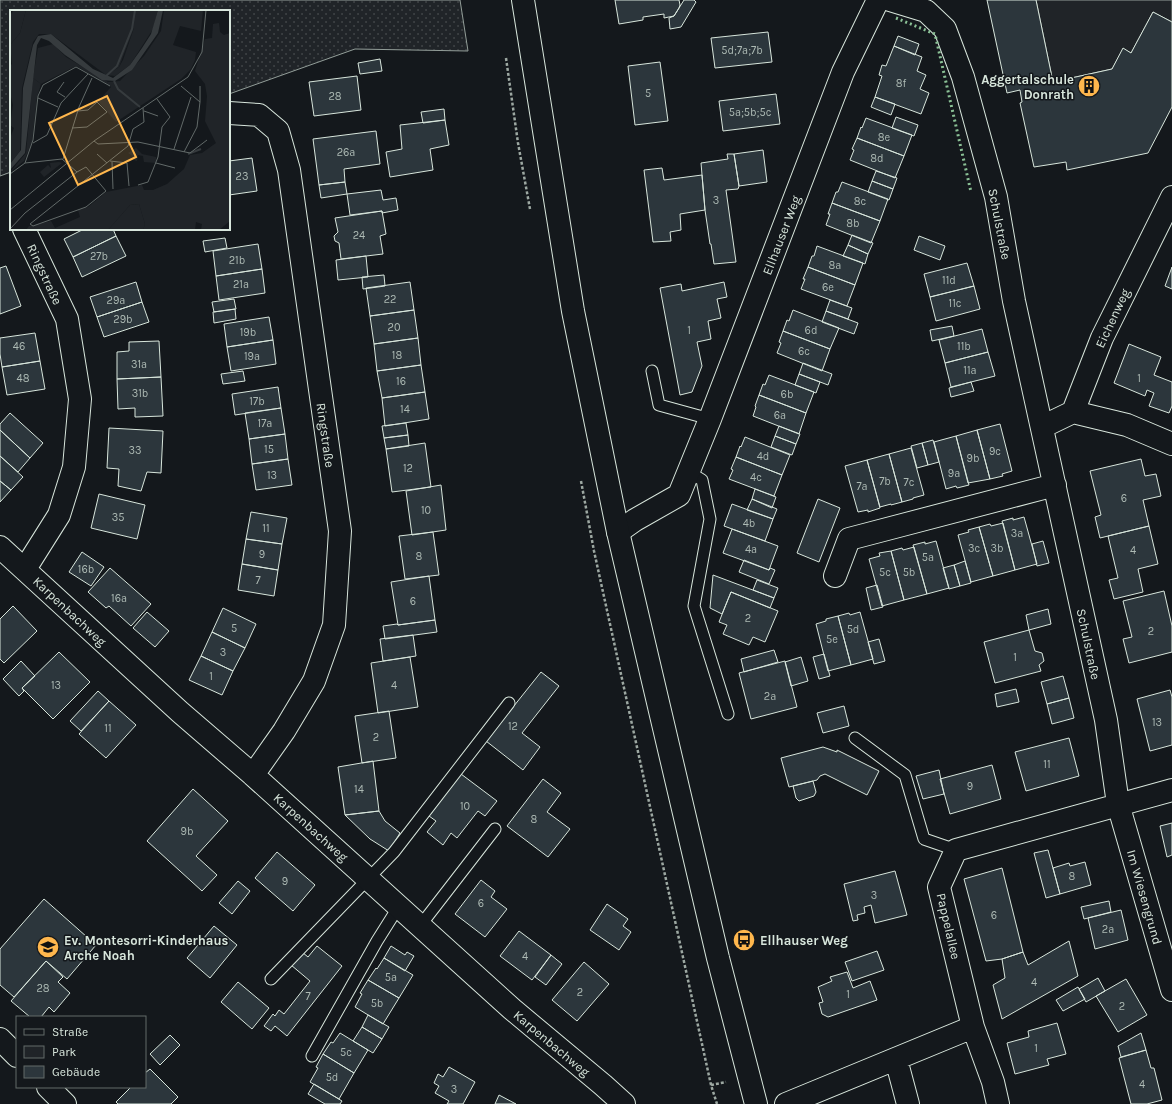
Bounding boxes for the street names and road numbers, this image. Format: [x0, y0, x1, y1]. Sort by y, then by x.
street label: Schulstraße [985, 187, 1014, 261]
street label: Ellhauser Weg [759, 193, 804, 277]
street label: Ringstraße [24, 241, 65, 307]
street label: Eichenweg [1092, 286, 1133, 350]
street label: Ringstraße [314, 402, 338, 469]
street label: Karpenbachweg [30, 574, 110, 650]
street label: Schulstraße [1074, 607, 1103, 681]
street label: Karpenbachweg [270, 790, 351, 865]
street label: Im Wiesengrund [1124, 848, 1165, 946]
street label: Pappelallee [934, 891, 964, 961]
street label: Karpenbachweg [511, 1007, 593, 1080]

